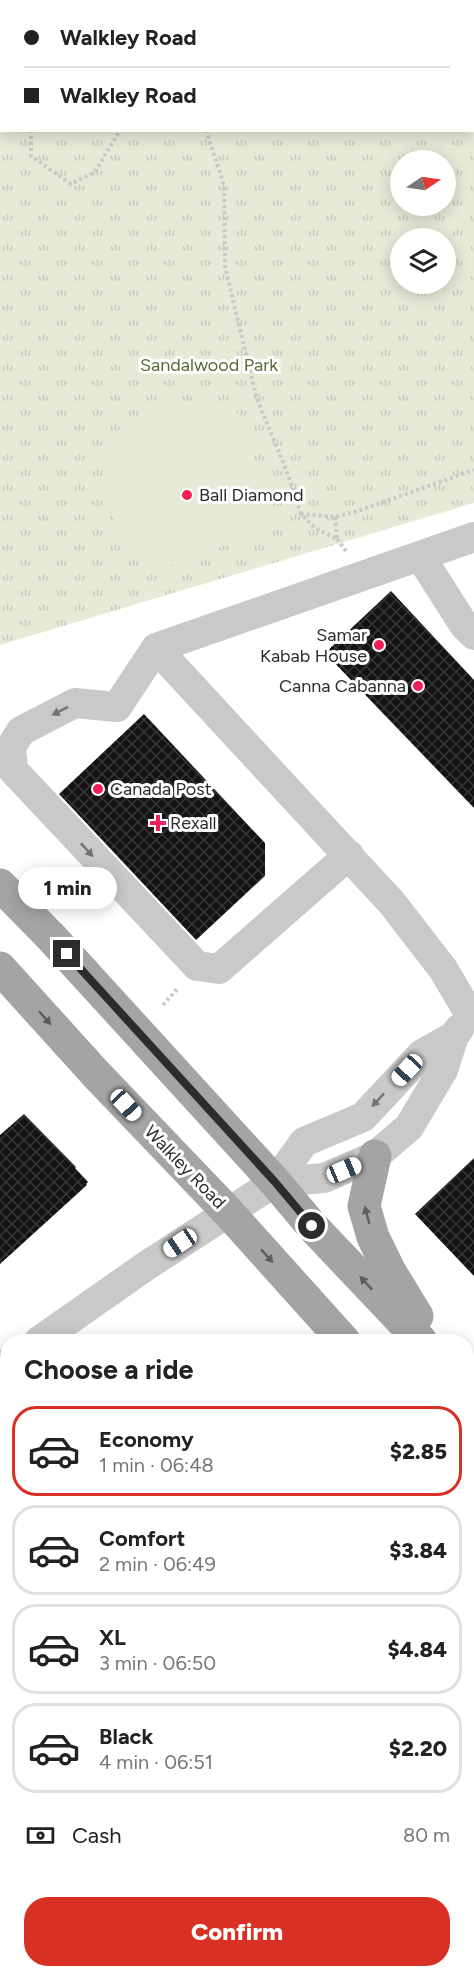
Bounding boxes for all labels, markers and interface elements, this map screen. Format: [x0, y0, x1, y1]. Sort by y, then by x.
text: Walkley Road [60, 24, 197, 51]
text: Walkley Road [60, 82, 197, 109]
north arrow [390, 150, 456, 216]
map controls [390, 150, 456, 294]
button: layers [390, 228, 456, 294]
park label: Sandalwood Park [140, 354, 278, 376]
place label: Ball Diamond [199, 484, 304, 506]
marker: Ball Diamond [180, 488, 194, 502]
place label: Samar Kabab House [260, 624, 367, 667]
marker: Samar Kabab House [372, 638, 386, 652]
place label: Canna Cabanna [279, 675, 406, 697]
marker: Canna Cabanna [411, 679, 425, 693]
one-way arrow [52, 706, 69, 715]
place label: Canada Post [110, 778, 212, 800]
marker: Canada Post [91, 782, 105, 796]
place label: Rexall [170, 812, 217, 834]
marker: Rexall [151, 816, 165, 830]
one-way arrow [80, 842, 94, 857]
callout: 1 min [17, 867, 116, 909]
text: 1 min [44, 876, 91, 900]
route end [53, 940, 80, 967]
one-way arrow [38, 1011, 52, 1025]
car [388, 1051, 426, 1089]
car [107, 1086, 145, 1124]
one-way arrow [372, 1093, 386, 1107]
street label: Walkley Road [140, 1121, 230, 1213]
car [324, 1155, 364, 1185]
one-way arrow [362, 1206, 372, 1224]
route start [298, 1212, 325, 1239]
car [160, 1225, 200, 1261]
one-way arrow [259, 1249, 273, 1263]
one-way arrow [360, 1277, 374, 1291]
text: Choose a ride [24, 1353, 193, 1386]
icon: car [27, 1424, 81, 1478]
text: Economy [99, 1426, 194, 1453]
text: $2.85 [390, 1438, 447, 1465]
text: 1 min · 06:48 [99, 1453, 214, 1477]
icon: car [27, 1523, 81, 1577]
text: Comfort [99, 1525, 185, 1552]
text: $3.84 [389, 1537, 447, 1564]
text: 2 min · 06:49 [99, 1552, 216, 1576]
icon: car [27, 1622, 81, 1676]
text: XL [99, 1624, 126, 1651]
text: $4.84 [387, 1636, 447, 1663]
text: 3 min · 06:50 [99, 1651, 216, 1675]
icon: car [27, 1721, 81, 1775]
text: Black [99, 1723, 153, 1750]
text: $2.20 [389, 1735, 447, 1762]
text: 4 min · 06:51 [99, 1750, 213, 1774]
icon: cash [24, 1819, 57, 1852]
text: Cash [72, 1822, 122, 1849]
text: 80 m [403, 1823, 450, 1847]
button: Confirm [24, 1897, 450, 1966]

